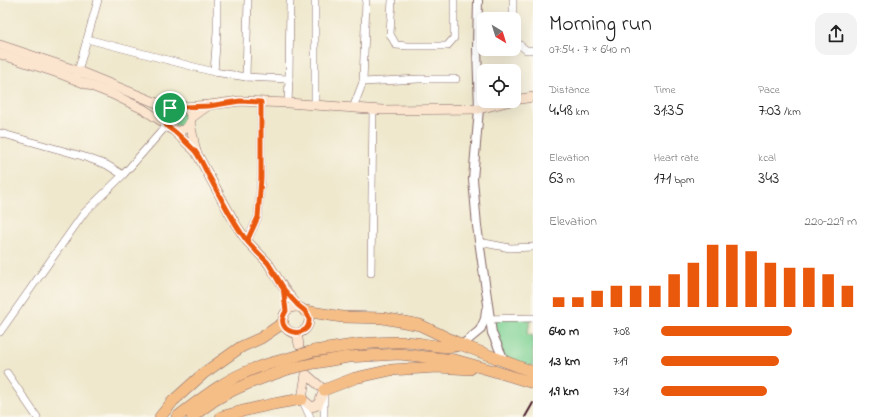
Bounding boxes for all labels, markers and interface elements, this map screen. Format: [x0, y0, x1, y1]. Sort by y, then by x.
text: Morning run [549, 9, 652, 41]
north arrow [477, 12, 521, 56]
map controls [477, 12, 521, 108]
button: share [815, 13, 857, 55]
text: 07:54 · 7 × 640 m [549, 40, 631, 59]
button: locate [477, 64, 521, 108]
text: Distance [549, 82, 590, 98]
text: Time [654, 82, 675, 98]
text: Pace [758, 82, 780, 98]
pin [153, 91, 187, 125]
icon: arrive [159, 97, 181, 119]
text: 4.48 [549, 98, 573, 123]
text: 31:35 [654, 98, 684, 123]
text: 7:03 [758, 98, 781, 123]
text: km [573, 104, 589, 120]
text: /km [781, 104, 801, 120]
text: Elevation [549, 150, 589, 166]
text: Heart rate [654, 150, 699, 166]
text: kcal [758, 150, 776, 166]
text: 63 [549, 166, 564, 191]
text: 171 [654, 166, 671, 191]
text: 343 [758, 166, 779, 191]
text: m [564, 172, 575, 188]
text: bpm [671, 172, 695, 188]
text: Elevation [549, 212, 597, 231]
text: 220–229 m [805, 212, 857, 231]
text: 640 m [549, 322, 579, 341]
text: 7:08 [613, 322, 630, 341]
text: 1.3 km [549, 352, 580, 371]
text: 7:19 [613, 352, 628, 371]
text: 1.9 km [549, 382, 579, 401]
text: 7:31 [613, 382, 629, 401]

